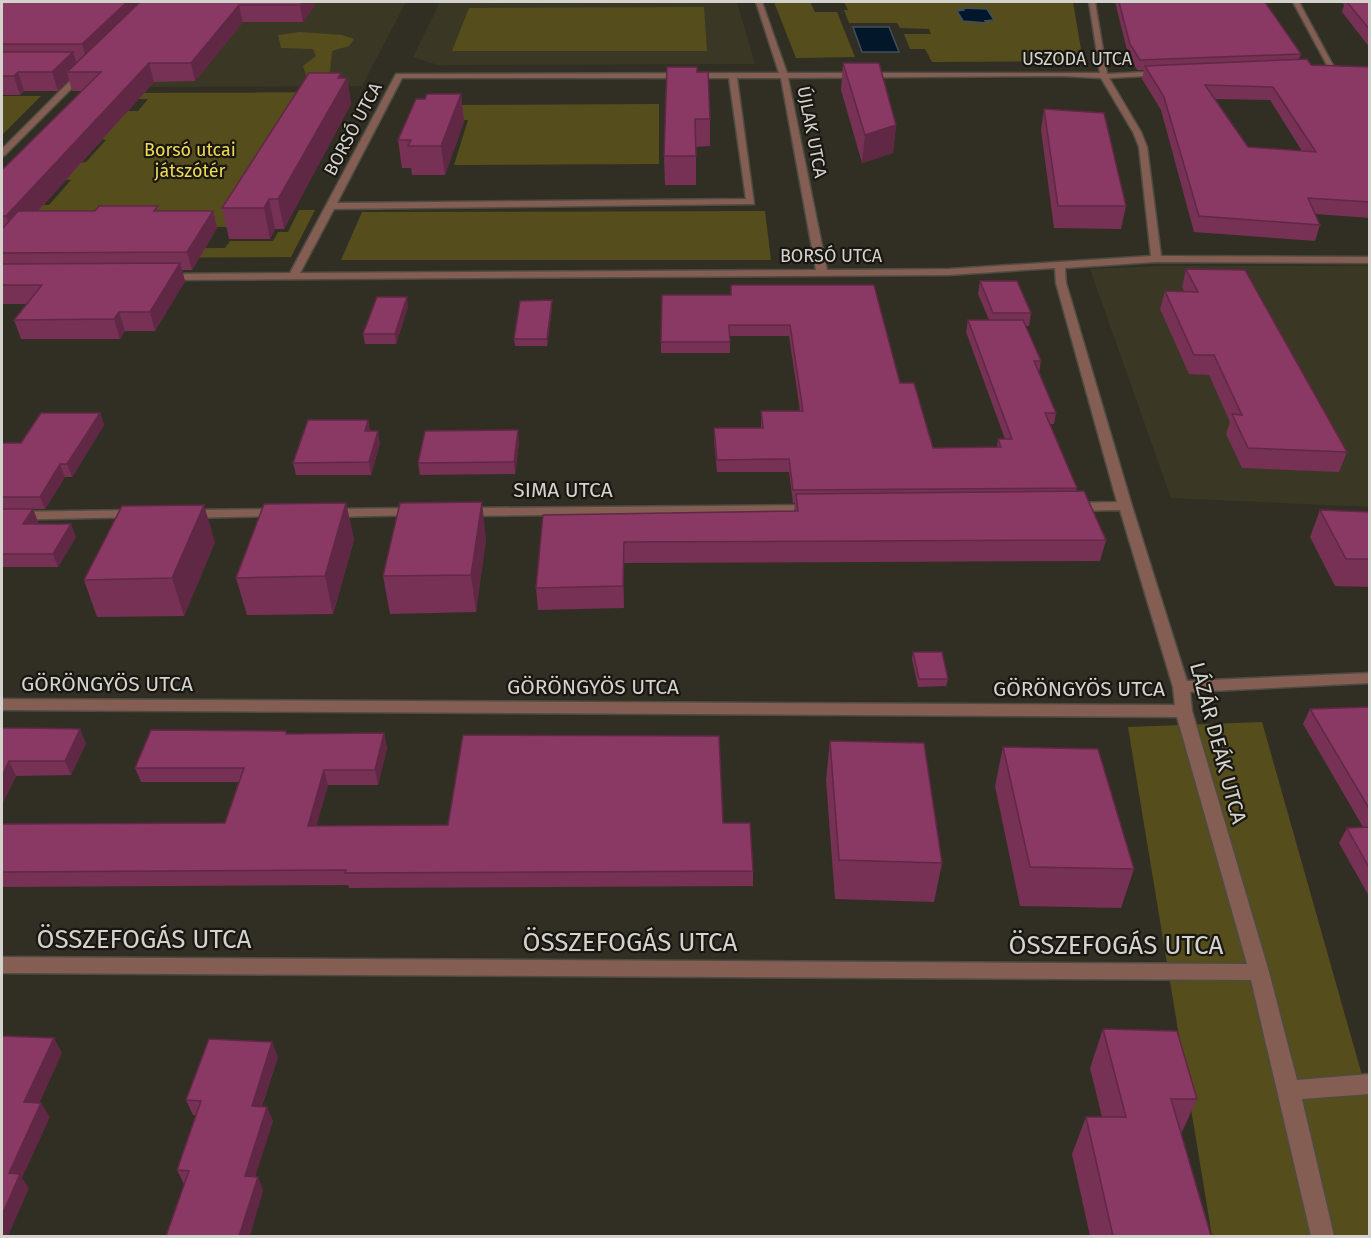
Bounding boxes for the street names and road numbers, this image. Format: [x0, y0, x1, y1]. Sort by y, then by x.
street label: USZODA UTCA [1022, 48, 1133, 70]
street label: BORSÓ UTCA [319, 78, 387, 179]
street label: ÚJLAK UTCA [792, 84, 833, 180]
street label: BORSÓ UTCA [780, 245, 883, 267]
street label: SIMA UTCA [513, 477, 613, 503]
street label: LÁZÁR DEÁK UTCA [1184, 659, 1252, 827]
street label: GÖRÖNGYÖS UTCA [21, 671, 193, 697]
street label: GÖRÖNGYÖS UTCA [507, 674, 679, 700]
street label: GÖRÖNGYÖS UTCA [993, 676, 1165, 702]
street label: ÖSSZEFOGÁS UTCA [37, 924, 252, 955]
street label: ÖSSZEFOGÁS UTCA [523, 927, 738, 958]
street label: ÖSSZEFOGÁS UTCA [1009, 930, 1224, 961]

